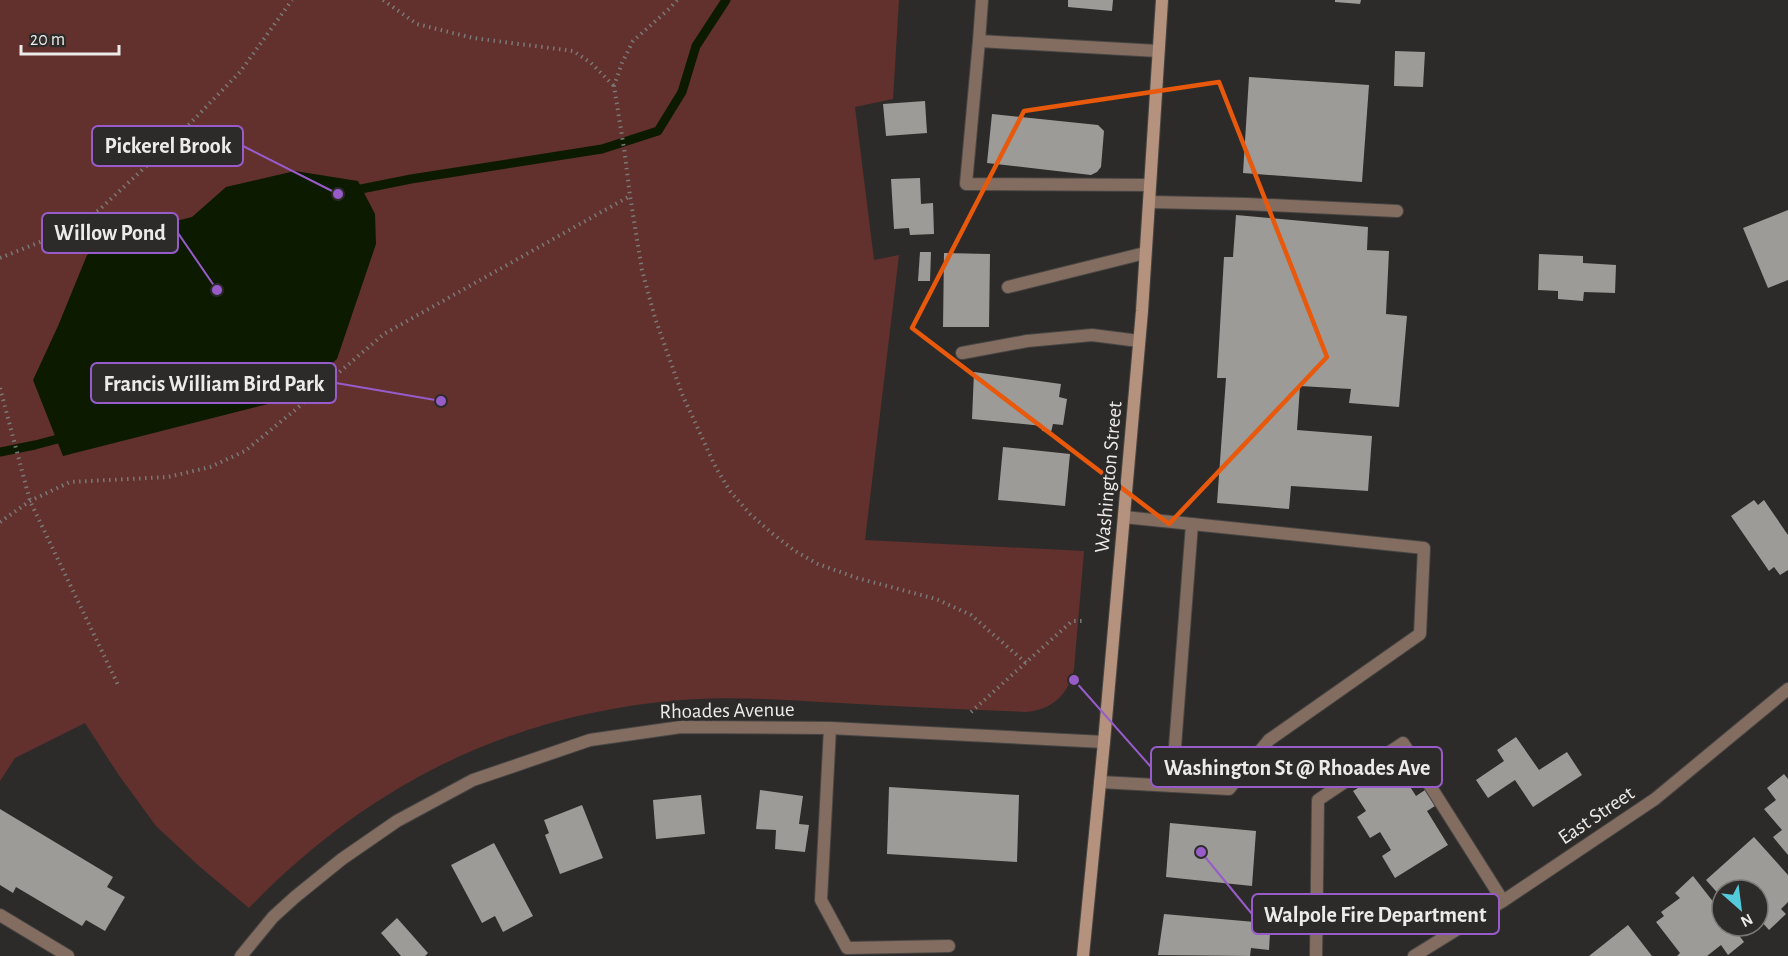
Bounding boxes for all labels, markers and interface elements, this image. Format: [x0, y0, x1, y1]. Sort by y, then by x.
scale bar [21, 18, 118, 56]
text: 20 m [30, 31, 65, 49]
callout: Pickerel Brook [92, 126, 243, 166]
text: Pickerel Brook [104, 135, 232, 157]
callout: Willow Pond [42, 213, 178, 253]
text: Willow Pond [54, 222, 166, 244]
callout: Francis William Bird Park [91, 363, 336, 403]
text: Francis William Bird Park [104, 373, 325, 395]
street label: Washington Street [1091, 400, 1126, 554]
street label: Rhoades Avenue [659, 699, 795, 722]
callout: Washington St @ Rhoades Ave [1151, 747, 1442, 787]
text: Washington St @ Rhoades Ave [1164, 757, 1430, 779]
street label: East Street [1554, 782, 1638, 848]
north arrow [1710, 878, 1770, 938]
callout: Walpole Fire Department [1252, 894, 1499, 934]
text: Walpole Fire Department [1264, 904, 1487, 926]
text: N [1738, 911, 1755, 930]

